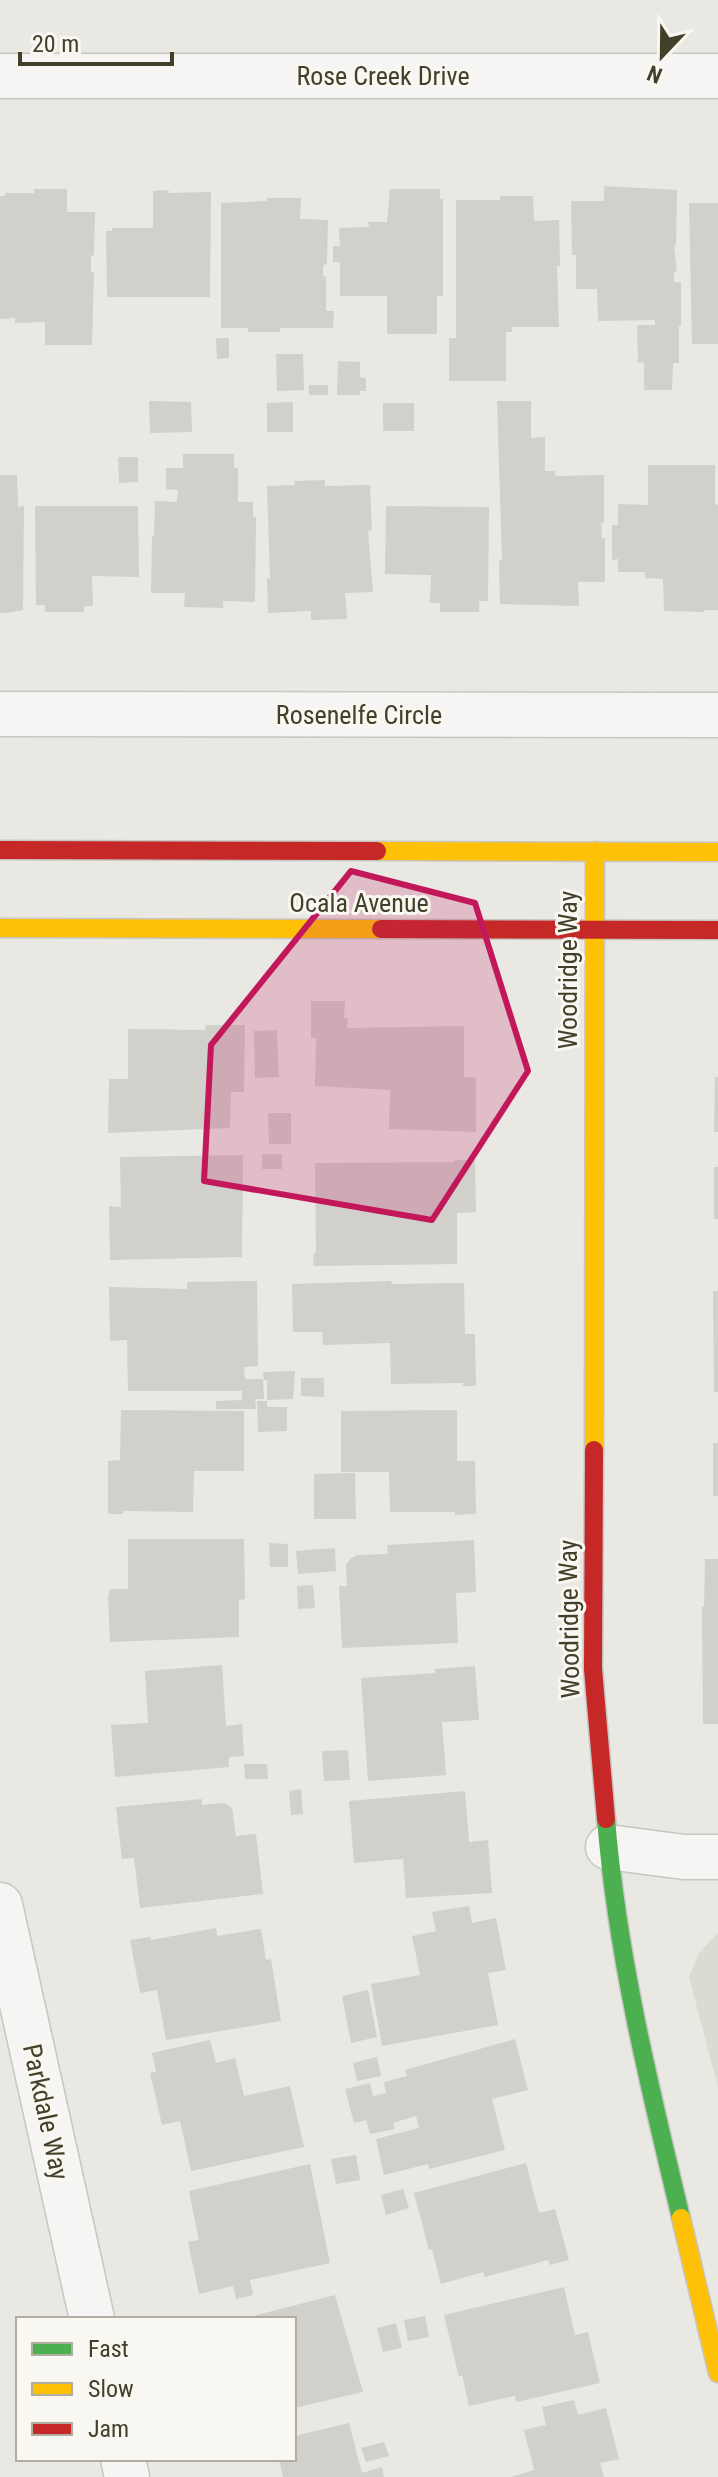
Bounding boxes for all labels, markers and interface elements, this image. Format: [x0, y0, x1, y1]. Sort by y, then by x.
scale bar [20, 16, 172, 66]
north arrow [622, 16, 702, 96]
text: 20 m [32, 30, 79, 58]
text: N [644, 60, 666, 88]
street label: Rose Creek Drive [296, 61, 470, 91]
street label: Rosenelfe Circle [276, 700, 442, 730]
street label: Ocala Avenue [289, 888, 429, 918]
street label: Woodridge Way [553, 891, 583, 1049]
street label: Woodridge Way [553, 1539, 585, 1699]
street label: Parkdale Way [17, 2041, 75, 2183]
legend [16, 2317, 296, 2461]
text: Fast [88, 2335, 129, 2363]
text: Slow [88, 2375, 134, 2403]
text: Jam [88, 2415, 129, 2443]

